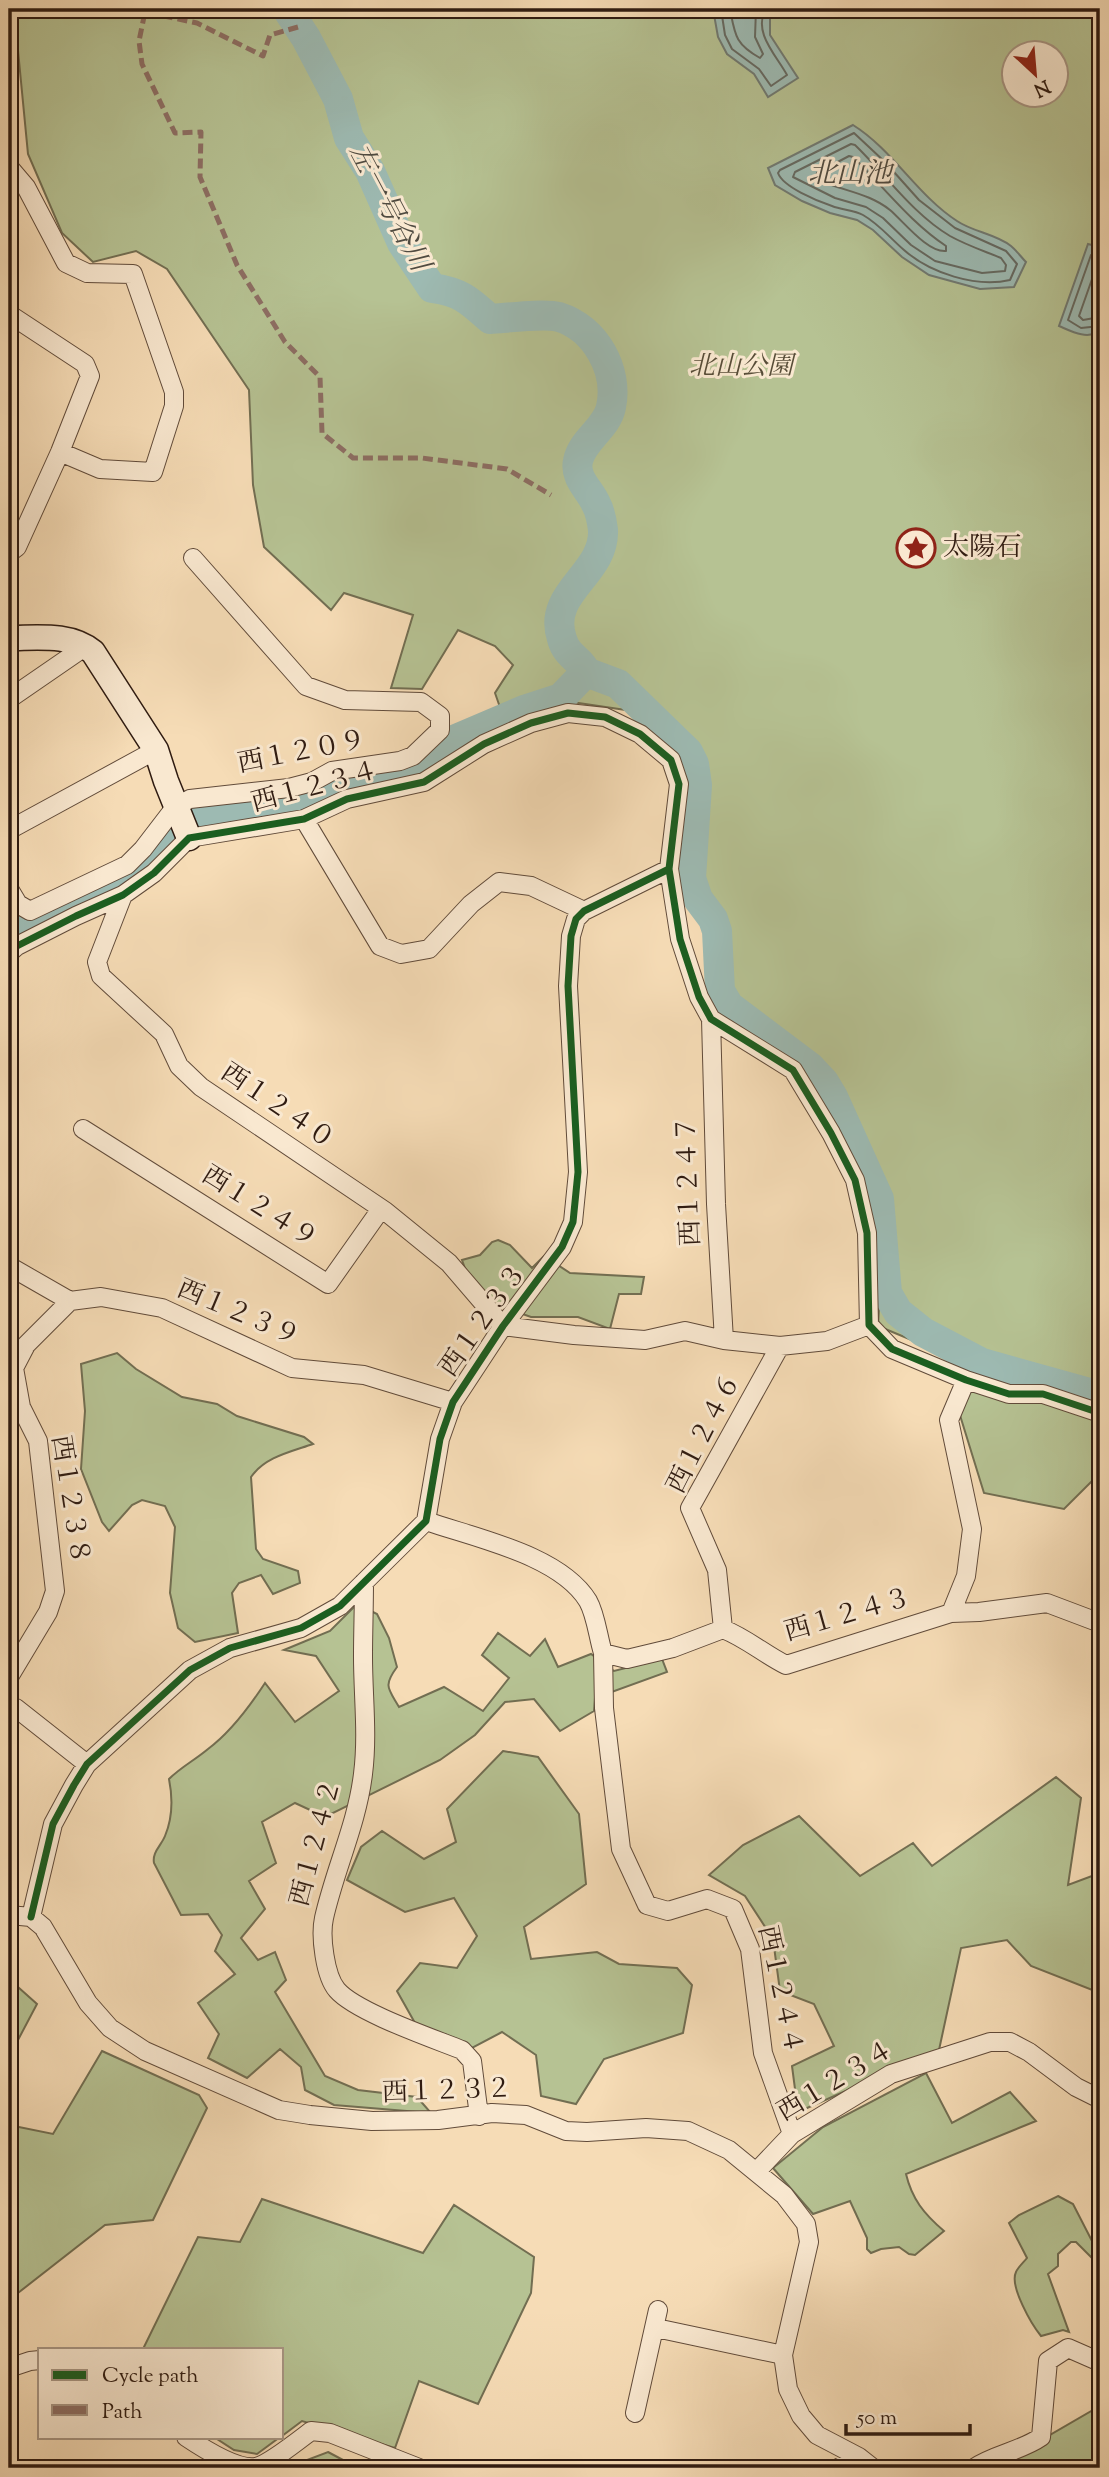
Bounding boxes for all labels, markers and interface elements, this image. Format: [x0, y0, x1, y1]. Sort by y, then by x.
north arrow [1000, 38, 1070, 108]
text: N [1029, 72, 1054, 102]
water label: 左一号谷川 [337, 137, 440, 282]
water label: 北山池 [808, 155, 895, 195]
park label: 北山公園 [689, 349, 797, 386]
place icon: 太陽石 [895, 527, 937, 569]
place label: 太陽石 [943, 530, 1021, 567]
street label: 西１２０９ [235, 722, 369, 784]
street label: 西１２３４ [247, 753, 383, 823]
street label: 西１２４０ [213, 1055, 341, 1159]
street label: 西１２４７ [669, 1115, 711, 1247]
street label: 西１２４９ [194, 1158, 324, 1258]
street label: 西１２３３ [432, 1257, 536, 1385]
street label: 西１２３９ [171, 1272, 305, 1356]
street label: 西１２４６ [659, 1368, 751, 1500]
street label: 西１２３８ [41, 1433, 97, 1567]
street label: 西１２４３ [780, 1580, 916, 1652]
street label: 西１２４２ [282, 1775, 352, 1911]
street label: 西１２４４ [747, 1923, 811, 2057]
street label: 西１２３４ [771, 2033, 901, 2131]
street label: 西１２３２ [381, 2071, 513, 2113]
legend [38, 2348, 284, 2438]
text: Cycle path [102, 2362, 199, 2392]
scale bar [846, 2393, 971, 2437]
text: Path [102, 2398, 143, 2428]
text: 50 m [856, 2404, 897, 2434]

